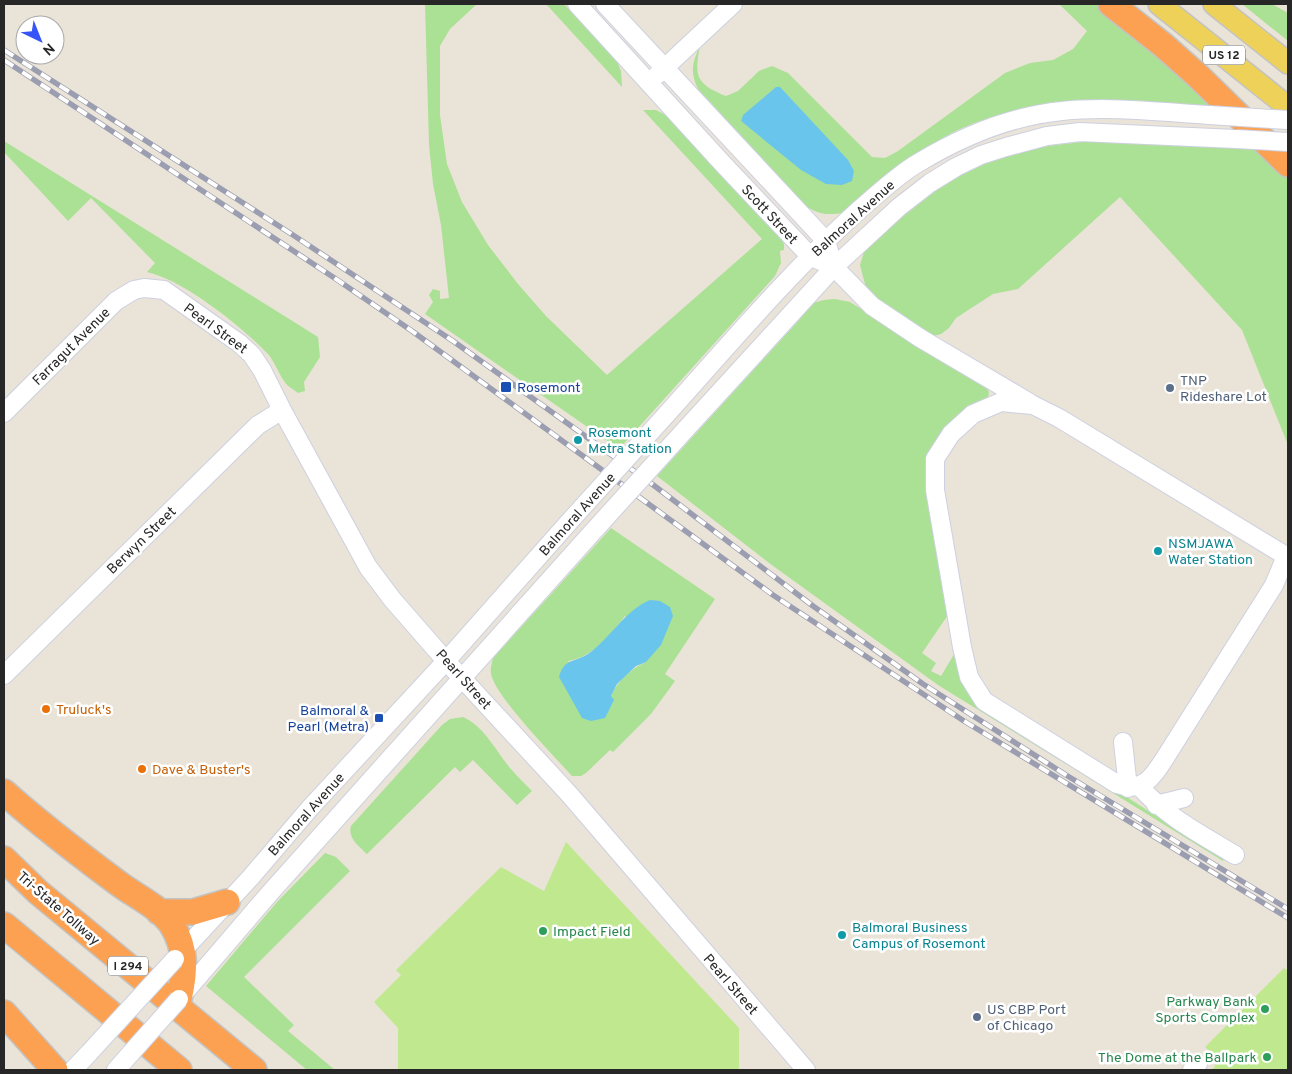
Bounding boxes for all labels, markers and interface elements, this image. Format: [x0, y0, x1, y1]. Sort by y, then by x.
north arrow [15, 15, 65, 65]
text: N [38, 39, 57, 58]
road number: US 12 [1203, 46, 1245, 64]
street label: Balmoral Avenue [809, 177, 899, 261]
street label: Scott Street [737, 182, 801, 248]
street label: Pearl Street [180, 300, 250, 358]
street label: Farragut Avenue [30, 305, 114, 389]
place label: TNP Rideshare Lot [1180, 373, 1267, 406]
marker: Rosemont [499, 380, 513, 394]
place label: Rosemont [517, 380, 581, 397]
marker: TNP Rideshare Lot [1164, 382, 1176, 394]
place label: Rosemont Metra Station [588, 425, 672, 458]
marker: Rosemont Metra Station [572, 434, 584, 446]
street label: Balmoral Avenue [536, 470, 620, 560]
street label: Berwyn Street [104, 504, 180, 578]
place label: NSMJAWA Water Station [1168, 536, 1253, 569]
marker: NSMJAWA Water Station [1152, 545, 1164, 557]
street label: Pearl Street [432, 647, 494, 713]
place label: Truluck's [56, 702, 112, 719]
marker: Truluck's [40, 703, 52, 715]
place label: Balmoral & Pearl (Metra) [288, 703, 370, 736]
marker: Balmoral & Pearl (Metra) [373, 712, 385, 724]
place label: Dave & Buster's [152, 762, 251, 779]
marker: Dave & Buster's [136, 763, 148, 775]
street label: Balmoral Avenue [265, 770, 349, 860]
street label: Tri-State Tollway [13, 869, 103, 950]
place label: Balmoral Business Campus of Rosemont [852, 920, 985, 953]
place label: Impact Field [553, 924, 631, 941]
marker: Impact Field [537, 925, 549, 937]
marker: Balmoral Business Campus of Rosemont [836, 929, 848, 941]
street label: Pearl Street [699, 951, 761, 1019]
road number: I 294 [108, 956, 148, 976]
place label: Parkway Bank Sports Complex [1155, 994, 1255, 1027]
place label: US CBP Port of Chicago [987, 1002, 1066, 1035]
marker: Parkway Bank Sports Complex [1259, 1003, 1271, 1015]
marker: US CBP Port of Chicago [971, 1011, 983, 1023]
place label: The Dome at the Ballpark [1098, 1050, 1257, 1067]
marker: The Dome at the Ballpark [1261, 1051, 1273, 1063]

